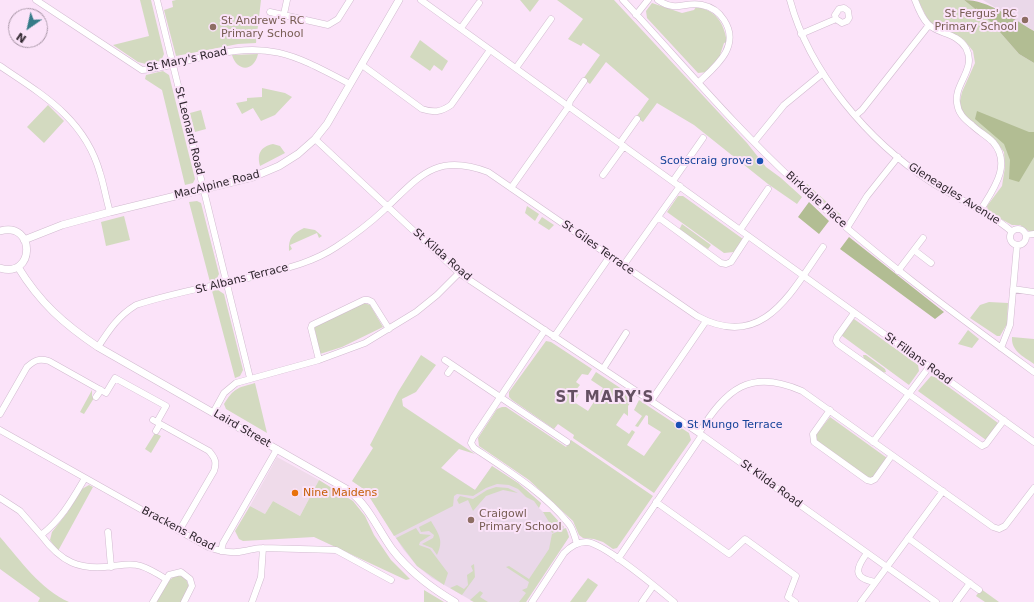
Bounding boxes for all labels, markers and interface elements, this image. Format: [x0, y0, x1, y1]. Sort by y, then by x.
place label: St Fergus' RC Primary School [934, 7, 1017, 33]
north arrow [8, 8, 48, 48]
place label: St Andrew's RC Primary School [221, 14, 304, 40]
marker: St Fergus' RC Primary School [1020, 15, 1030, 25]
marker: St Andrew's RC Primary School [208, 22, 218, 32]
text: N [14, 30, 29, 46]
street label: St Mary's Road [146, 45, 228, 75]
street label: St Leonard Road [172, 86, 206, 176]
place label: Scotscraig grove [660, 154, 752, 168]
marker: Scotscraig grove [755, 156, 765, 166]
street label: Gleneagles Avenue [906, 160, 1002, 228]
street label: MacAlpine Road [173, 168, 261, 202]
street label: Birkdale Place [783, 169, 849, 231]
street label: St Giles Terrace [559, 218, 637, 278]
street label: St Kilda Road [410, 226, 474, 284]
street label: St Albans Terrace [194, 261, 290, 297]
street label: St Fillans Road [882, 330, 954, 388]
district label: ST MARY'S [556, 389, 654, 407]
street label: Laird Street [211, 407, 273, 451]
place label: St Mungo Terrace [687, 418, 782, 432]
marker: St Mungo Terrace [674, 420, 684, 430]
street label: St Kilda Road [738, 457, 804, 511]
place label: Nine Maidens [303, 486, 377, 500]
marker: Nine Maidens [290, 488, 300, 498]
street label: Brackens Road [139, 504, 217, 554]
place label: Craigowl Primary School [479, 507, 562, 533]
marker: Craigowl Primary School [466, 515, 476, 525]

